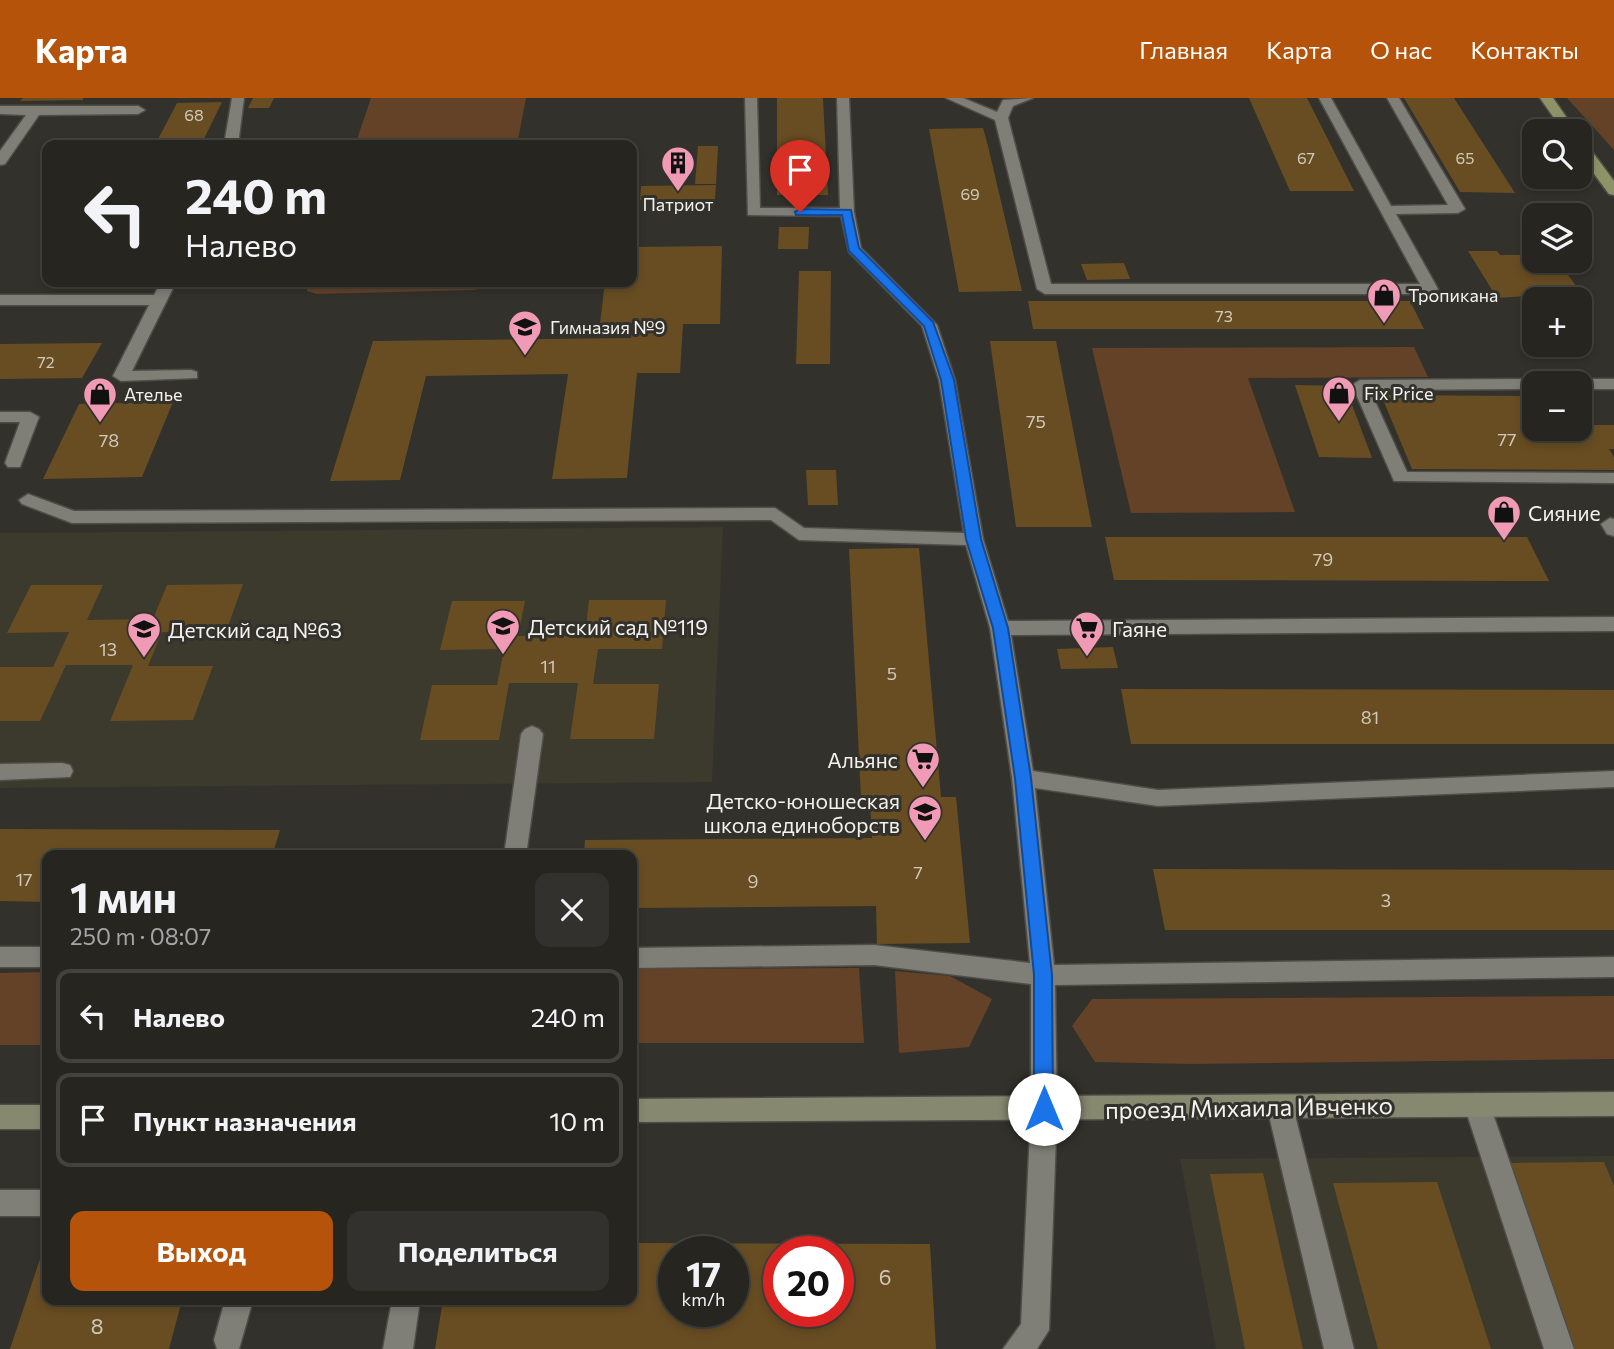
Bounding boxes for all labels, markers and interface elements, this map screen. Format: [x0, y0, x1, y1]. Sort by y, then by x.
text: Карта [35, 29, 128, 70]
text: Главная [1139, 35, 1228, 64]
text: Карта [1266, 35, 1332, 64]
text: О нас [1370, 35, 1432, 64]
text: Контакты [1470, 35, 1579, 64]
house number: 68 [184, 105, 204, 124]
map controls [1522, 119, 1592, 441]
button: search [1522, 119, 1592, 189]
pin [770, 140, 830, 212]
building icon: Патриот [659, 144, 697, 193]
house number: 67 [1297, 148, 1315, 167]
house number: 65 [1456, 148, 1474, 167]
icon: arrive [781, 151, 819, 189]
text: 240 m [185, 164, 327, 224]
icon: left [70, 168, 161, 259]
house number: 69 [960, 184, 980, 203]
place label: Патриот [642, 193, 714, 215]
button: layers [1522, 203, 1592, 273]
text: Налево [185, 224, 297, 264]
shop icon: Тропикана [1365, 276, 1403, 325]
place label: Тропикана [1408, 284, 1498, 306]
button: + [1522, 287, 1592, 357]
house number: 73 [1215, 306, 1233, 325]
school or university icon: Гимназия №9 [506, 308, 544, 357]
place label: Гимназия №9 [550, 316, 665, 338]
house number: 72 [37, 352, 55, 371]
button: − [1522, 371, 1592, 441]
shop icon: Fix Price [1320, 374, 1358, 423]
shop icon: Ателье [81, 375, 119, 424]
place label: Fix Price [1364, 382, 1433, 404]
place label: Ателье [124, 383, 183, 405]
house number: 75 [1026, 410, 1046, 432]
house number: 77 [1497, 428, 1517, 450]
house number: 78 [99, 429, 119, 451]
shop icon: Сияние [1485, 493, 1523, 542]
place label: Сияние [1528, 500, 1601, 525]
house number: 79 [1313, 548, 1333, 570]
school or university icon: Детский сад №119 [484, 607, 522, 656]
supermarket icon: Гаяне [1068, 609, 1106, 658]
school or university icon: Детский сад №63 [125, 610, 163, 659]
place label: Детский сад №119 [528, 614, 708, 639]
place label: Гаяне [1112, 616, 1167, 641]
place label: Детский сад №63 [168, 617, 342, 642]
house number: 13 [99, 638, 117, 660]
house number: 11 [540, 655, 556, 677]
house number: 5 [887, 662, 897, 684]
house number: 81 [1361, 706, 1379, 728]
supermarket icon: Альянс [904, 740, 942, 789]
place label: Альянс [827, 747, 898, 772]
place label: Детско-юношеская школа единоборств [703, 788, 900, 837]
school or university icon: Детско-юношеская школа единоборств [906, 793, 944, 842]
house number: 7 [913, 861, 923, 883]
house number: 17 [15, 868, 33, 890]
text: 1 мин [70, 870, 177, 922]
house number: 9 [748, 870, 758, 892]
button: close [535, 873, 609, 947]
house number: 3 [1381, 889, 1391, 911]
text: 250 m · 08:07 [70, 922, 211, 950]
icon: left [74, 997, 112, 1035]
text: Налево [133, 1001, 225, 1032]
text: 240 m [531, 1001, 605, 1032]
position arrow [1007, 1072, 1081, 1146]
street label: проезд Михаила Ивченко [1105, 1090, 1393, 1124]
icon: arrive [74, 1101, 112, 1139]
text: Пункт назначения [133, 1105, 357, 1136]
text: 10 m [549, 1105, 605, 1136]
button: Выход [70, 1211, 333, 1291]
button: Поделиться [347, 1211, 609, 1291]
speed limit sign: 20 [763, 1236, 854, 1327]
text: 17 [686, 1251, 721, 1294]
house number: 6 [879, 1264, 891, 1289]
text: km/h [682, 1288, 725, 1310]
house number: 8 [91, 1313, 103, 1338]

